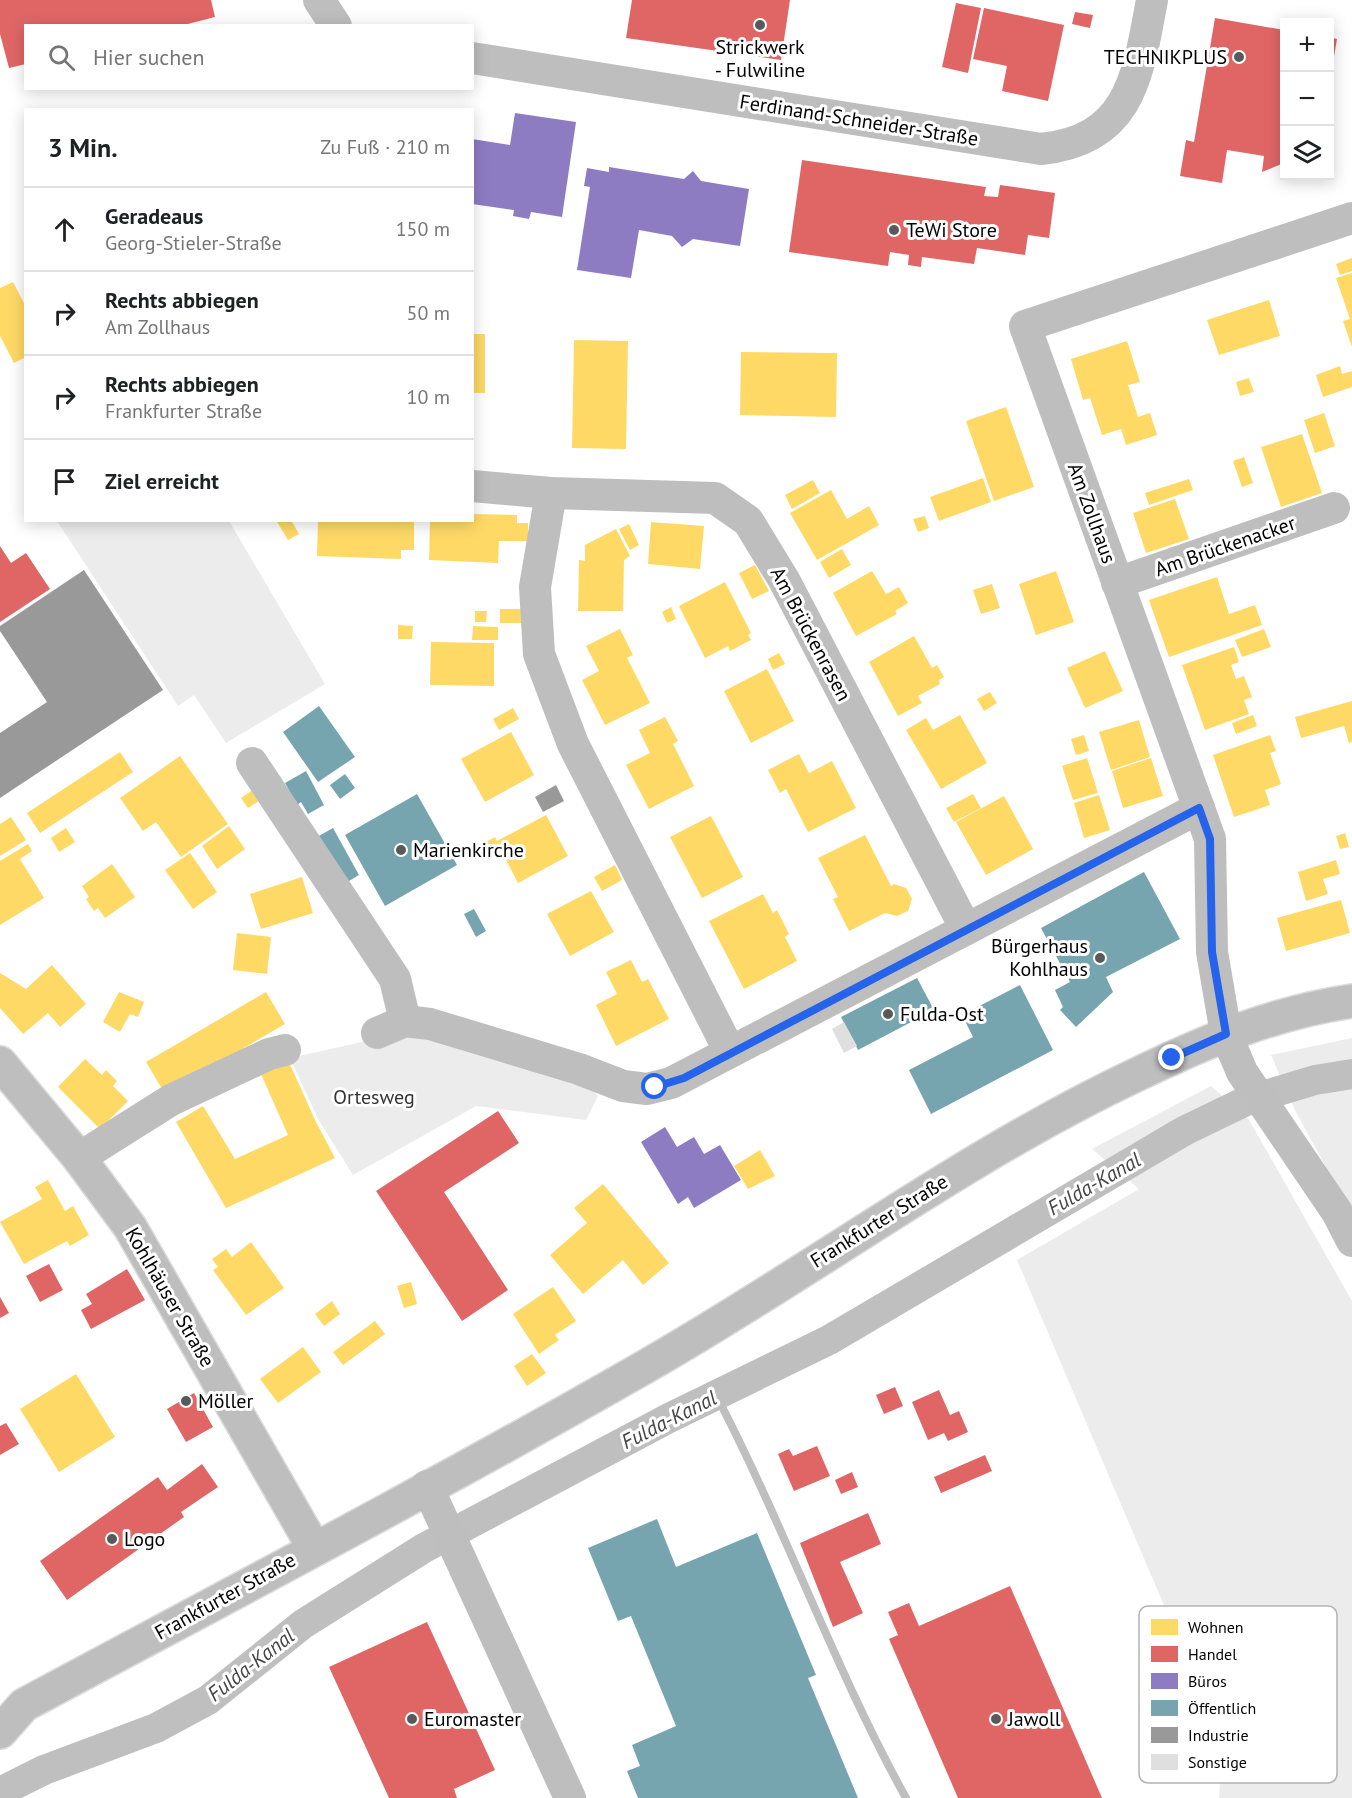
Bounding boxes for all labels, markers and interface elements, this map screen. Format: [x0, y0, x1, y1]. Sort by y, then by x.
marker: Strickwerk - Fulwiline [753, 18, 767, 32]
map controls [1280, 18, 1334, 180]
button: + [1280, 18, 1334, 72]
search box [24, 24, 474, 90]
place label: Strickwerk - Fulwiline [715, 34, 805, 83]
icon: search [45, 41, 78, 74]
text: Hier suchen [93, 43, 205, 71]
place label: TECHNIKPLUS [1104, 44, 1227, 70]
marker: TECHNIKPLUS [1232, 50, 1246, 64]
button: − [1280, 72, 1334, 126]
street label: Ferdinand-Schneider-Straße [738, 88, 980, 152]
button: layers [1280, 126, 1334, 180]
text: 3 Min. [48, 131, 118, 164]
text: Zu Fuß · 210 m [320, 134, 450, 160]
text: Geradeaus [105, 202, 203, 230]
icon: ahead [48, 213, 81, 246]
text: 150 m [396, 216, 450, 242]
place label: TeWi Store [906, 217, 997, 243]
marker: TeWi Store [887, 223, 901, 237]
text: Georg-Stieler-Straße [105, 230, 282, 256]
text: Rechts abbiegen [105, 286, 259, 314]
icon: right [48, 297, 81, 330]
text: 50 m [407, 300, 450, 326]
text: Am Zollhaus [105, 314, 210, 340]
text: Rechts abbiegen [105, 370, 259, 398]
icon: right [48, 381, 81, 414]
text: 10 m [407, 384, 450, 410]
text: Frankfurter Straße [105, 398, 262, 424]
street label: Am Zollhaus [1062, 459, 1122, 567]
icon: arrive [48, 465, 81, 498]
text: Ziel erreicht [105, 467, 219, 495]
street label: Am Brückenacker [1151, 510, 1299, 582]
street label: Am Brückenrasen [765, 562, 857, 706]
place label: Marienkirche [413, 837, 524, 863]
marker: Marienkirche [394, 843, 408, 857]
place label: Bürgerhaus Kohlhaus [991, 933, 1088, 982]
marker: Bürgerhaus Kohlhaus [1093, 951, 1107, 965]
place label: Fulda-Ost [900, 1001, 984, 1027]
marker: Fulda-Ost [881, 1007, 895, 1021]
route end [1158, 1044, 1184, 1070]
route start [641, 1073, 667, 1099]
park label: Ortesweg [333, 1084, 415, 1110]
water label: Fulda-Kanal [1042, 1146, 1146, 1221]
street label: Frankfurter Straße [805, 1168, 953, 1274]
street label: Kohlhäuser Straße [119, 1222, 221, 1372]
water label: Fulda-Kanal [617, 1384, 721, 1455]
place label: Möller [198, 1388, 253, 1414]
marker: Möller [179, 1394, 193, 1408]
place label: Logo [124, 1526, 165, 1552]
marker: Logo [105, 1532, 119, 1546]
street label: Frankfurter Straße [150, 1547, 300, 1645]
legend [1139, 1606, 1337, 1783]
text: Wohnen [1188, 1617, 1244, 1637]
water label: Fulda-Kanal [202, 1622, 300, 1707]
text: Handel [1188, 1644, 1237, 1664]
text: Büros [1188, 1671, 1227, 1691]
text: Öffentlich [1188, 1698, 1256, 1718]
place label: Euromaster [424, 1706, 521, 1732]
place label: Jawoll [1007, 1706, 1061, 1732]
marker: Euromaster [405, 1712, 419, 1726]
marker: Jawoll [989, 1712, 1003, 1726]
text: Industrie [1188, 1725, 1249, 1745]
text: Sonstige [1188, 1752, 1247, 1772]

